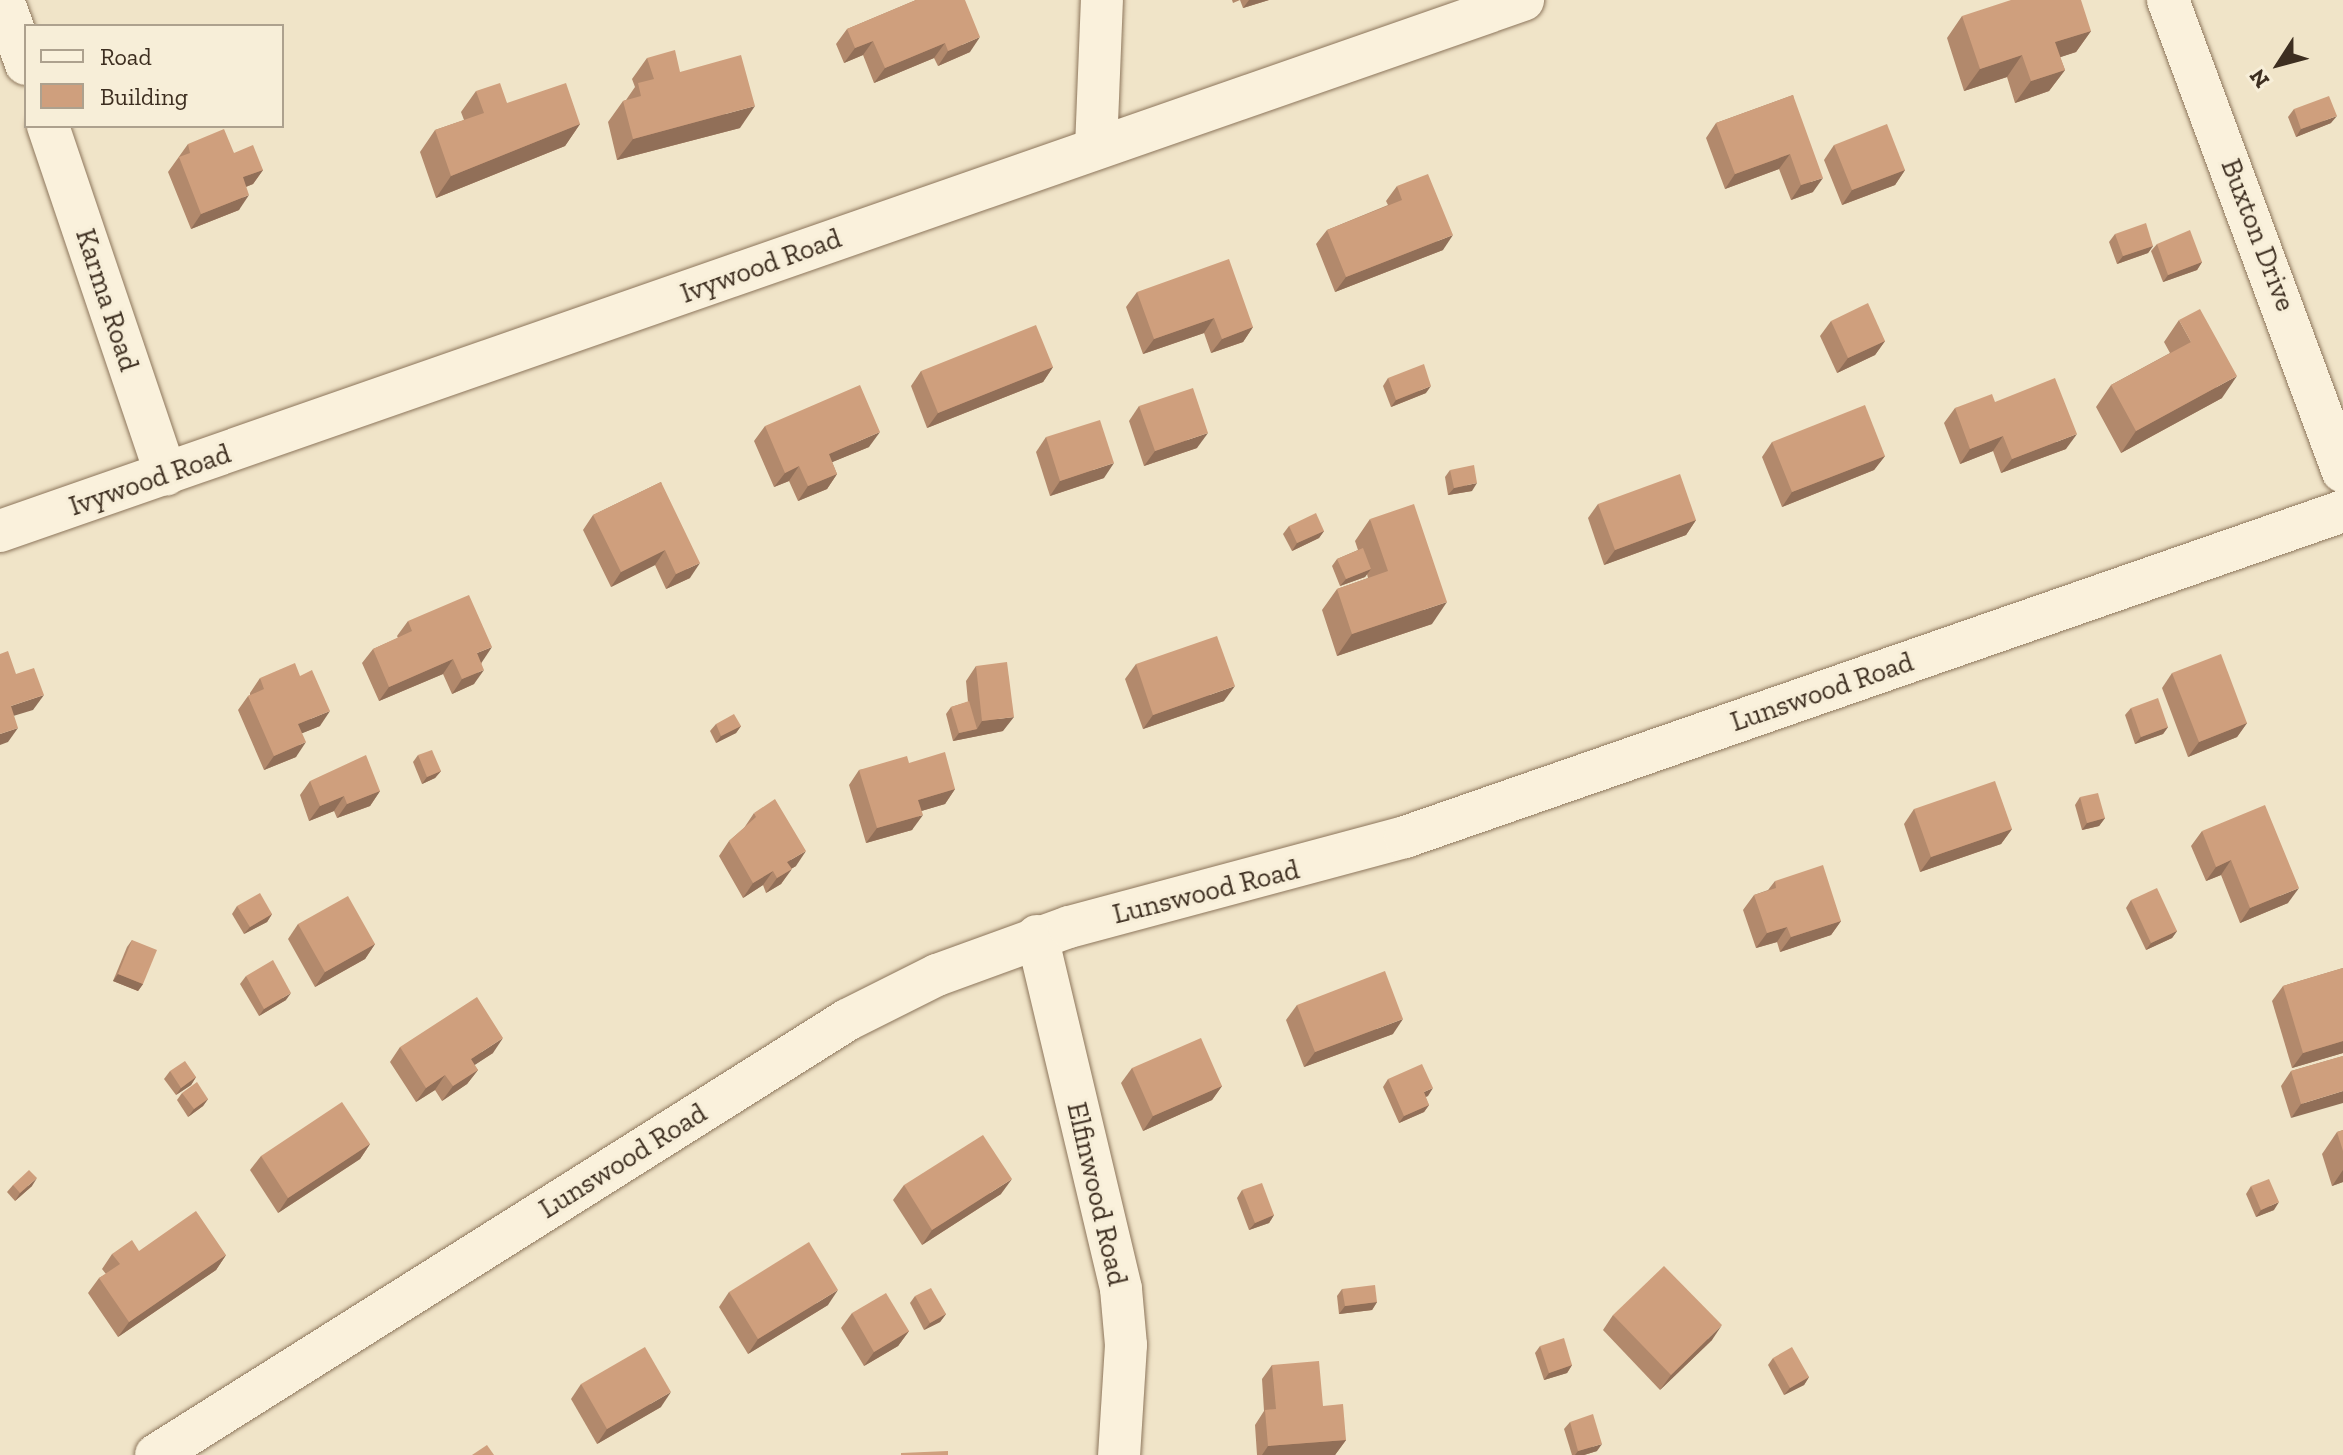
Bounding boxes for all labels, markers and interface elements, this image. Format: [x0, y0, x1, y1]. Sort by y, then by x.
legend [24, 24, 284, 128]
north arrow [2239, 24, 2319, 104]
text: Road [100, 42, 152, 71]
text: N [2243, 64, 2275, 93]
text: Building [100, 82, 188, 111]
street label: Buxton Drive [2214, 154, 2302, 316]
street label: Ivywood Road [676, 221, 846, 311]
street label: Karma Road [68, 225, 146, 375]
street label: Ivywood Road [65, 437, 235, 523]
street label: Lunswood Road [1726, 645, 1918, 739]
street label: Lunswood Road [1109, 853, 1303, 931]
street label: Lunswood Road [533, 1096, 713, 1226]
street label: Elfinwood Road [1060, 1099, 1134, 1289]

